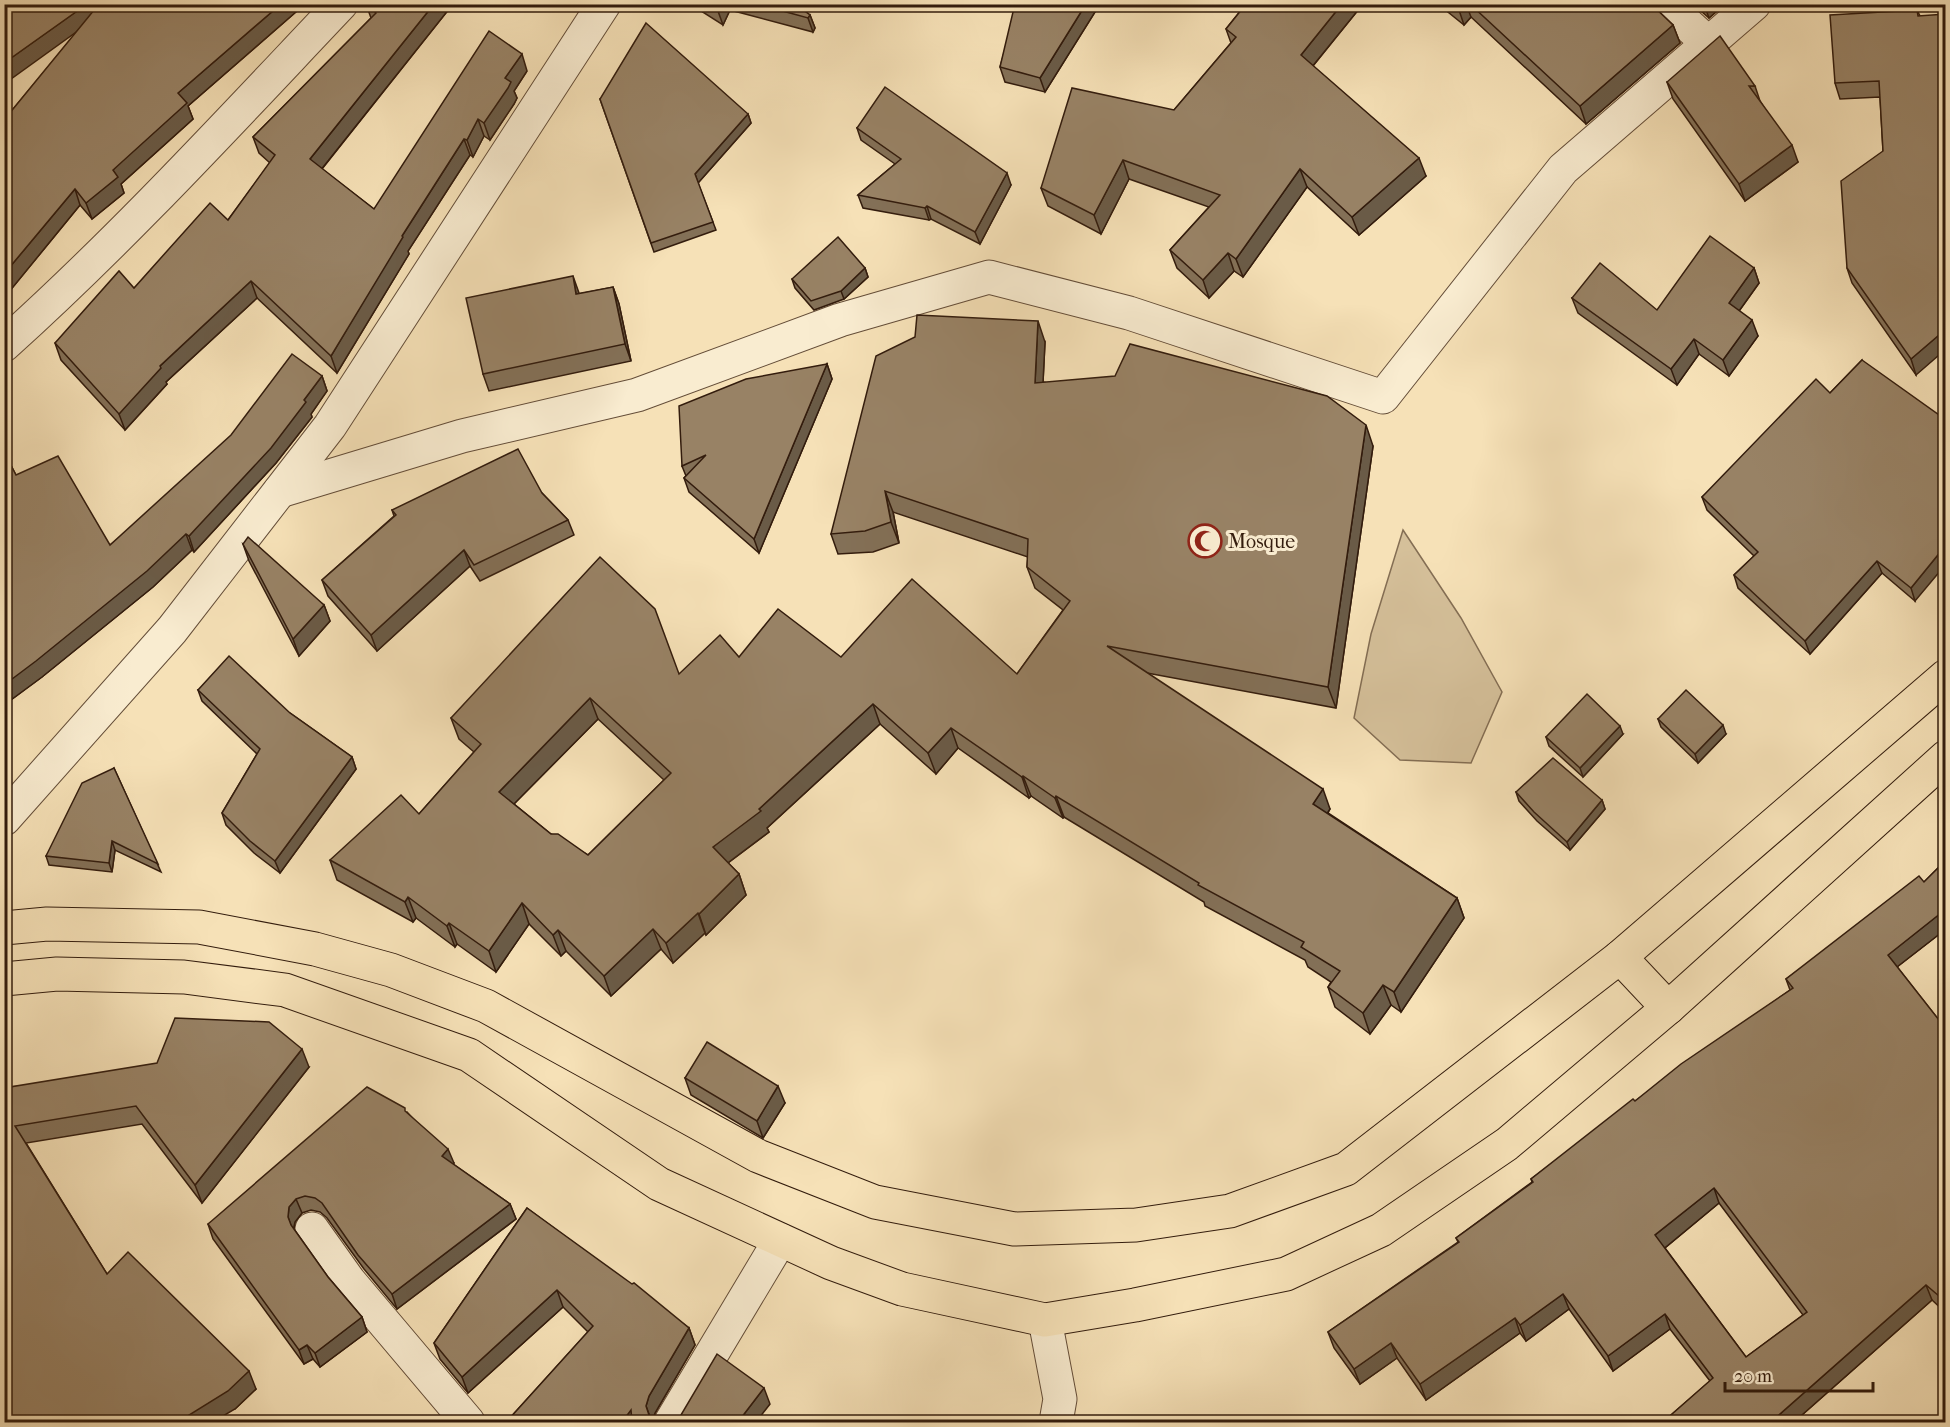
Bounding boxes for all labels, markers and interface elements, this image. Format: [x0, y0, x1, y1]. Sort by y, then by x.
mosque icon: Mosque [1187, 523, 1223, 559]
place label: Mosque [1228, 530, 1295, 553]
scale bar [1725, 1355, 1874, 1393]
text: 20 m [1734, 1366, 1772, 1387]

